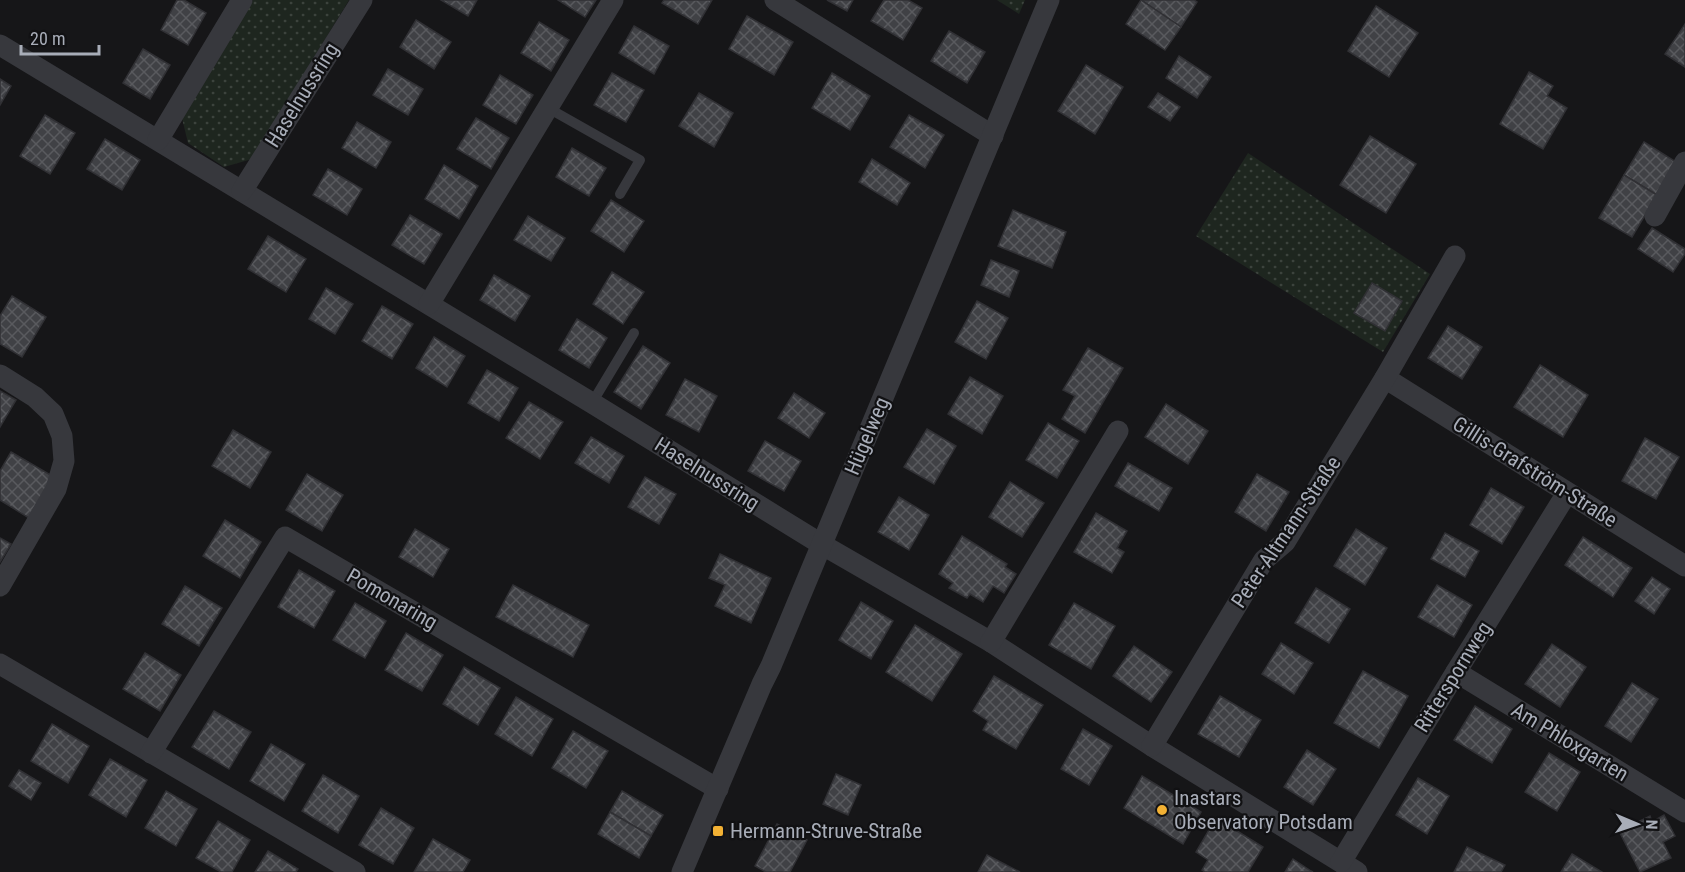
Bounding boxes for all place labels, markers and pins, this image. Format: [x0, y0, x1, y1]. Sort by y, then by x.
place label: Inastars Observatory Potsdam [1174, 786, 1353, 834]
marker: Inastars Observatory Potsdam [1155, 803, 1169, 817]
place label: Hermann-Struve-Straße [730, 819, 922, 843]
marker: Hermann-Struve-Straße [711, 824, 725, 838]

